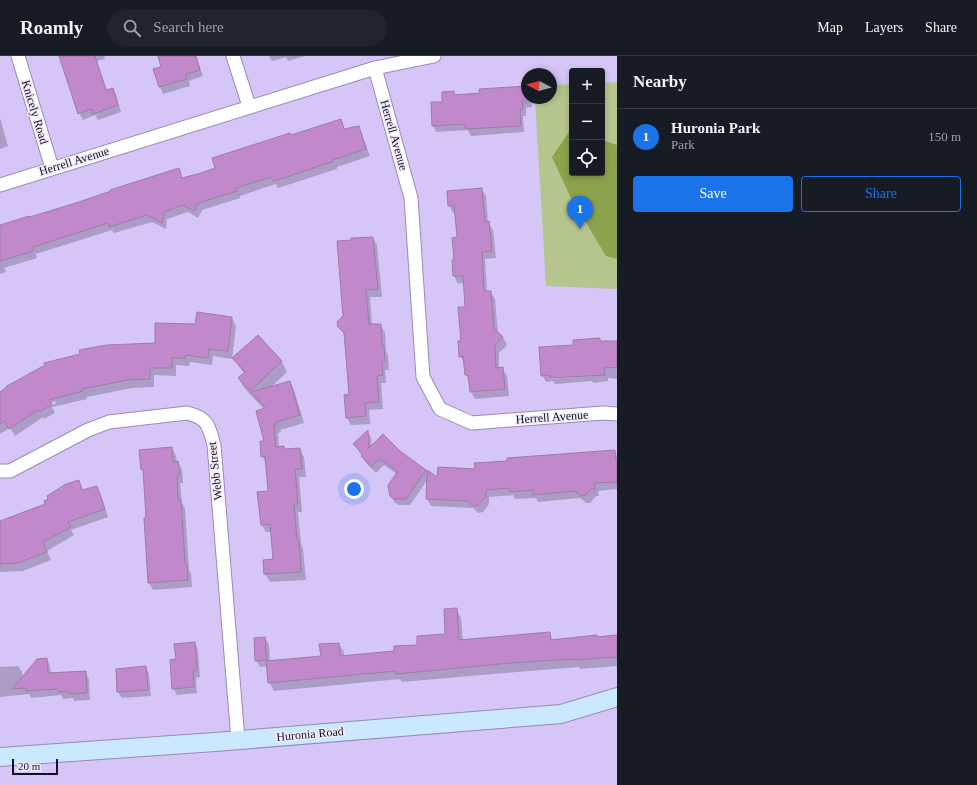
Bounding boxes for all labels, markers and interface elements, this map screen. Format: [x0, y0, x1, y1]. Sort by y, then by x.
search box [107, 10, 387, 46]
text: Roamly [20, 17, 83, 38]
icon: search [121, 17, 143, 39]
text: Search here [153, 19, 224, 35]
text: Map [817, 20, 843, 35]
text: Layers [865, 20, 903, 35]
text: Share [925, 20, 957, 35]
north arrow [521, 68, 557, 104]
map controls [569, 68, 605, 176]
button: + [569, 68, 605, 104]
text: Nearby [633, 72, 687, 91]
street label: Knicely Road [19, 78, 51, 146]
street label: Herrell Avenue [377, 98, 411, 172]
button: − [569, 104, 605, 140]
text: Huronia Park [671, 120, 760, 136]
text: 1 [643, 129, 649, 144]
text: 150 m [928, 129, 961, 144]
text: Park [671, 137, 695, 152]
button: locate [569, 140, 605, 176]
street label: Herrell Avenue [37, 144, 111, 178]
button: Save [633, 176, 793, 212]
button: Share [801, 176, 961, 212]
pin: 1 [567, 196, 593, 229]
street label: Herrell Avenue [515, 407, 589, 427]
street label: Webb Street [205, 440, 225, 501]
your location [344, 479, 364, 499]
street label: Huronia Road [276, 724, 344, 744]
scale bar [12, 757, 58, 776]
text: 20 m [18, 760, 40, 772]

